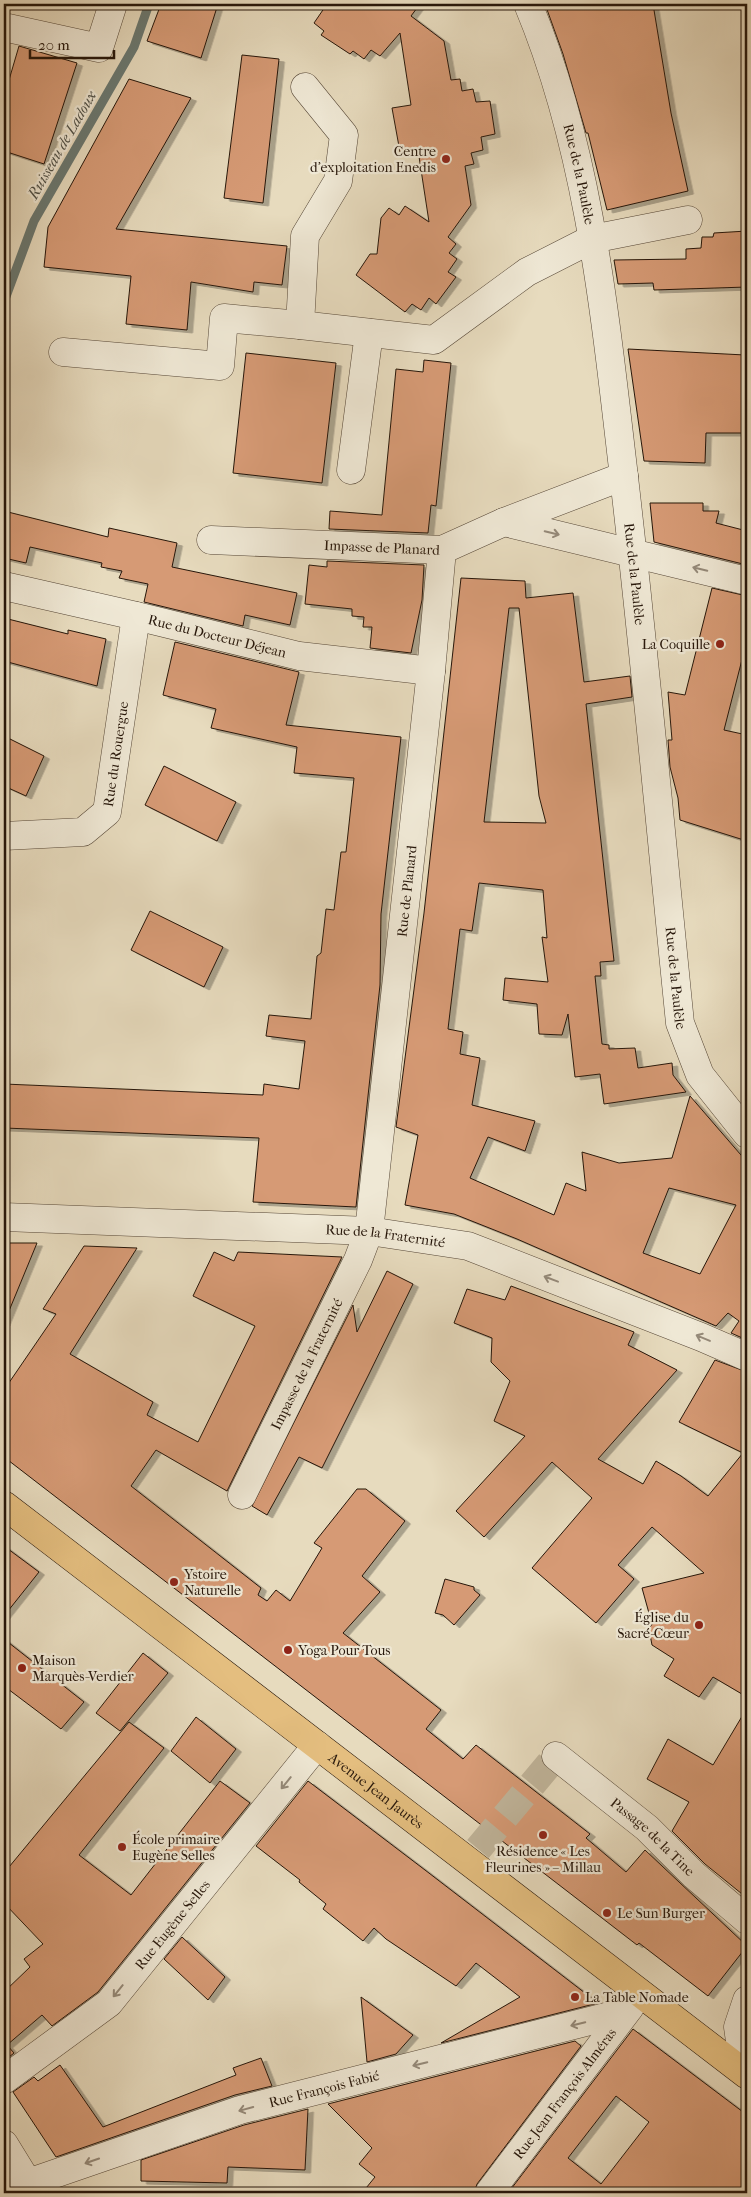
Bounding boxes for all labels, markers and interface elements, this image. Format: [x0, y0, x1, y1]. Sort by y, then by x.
scale bar [30, 28, 114, 60]
text: 20 m [38, 36, 70, 54]
water label: Ruisseau de Ladoux [23, 87, 100, 203]
street label: Rue de la Paulèle [560, 122, 598, 226]
place label: Centre d'exploitation Enedis [310, 143, 436, 176]
marker: Centre d'exploitation Enedis [440, 153, 452, 165]
street label: Rue de la Paulèle [621, 522, 649, 626]
one-way arrow [543, 529, 559, 538]
street label: Impasse de Planard [324, 536, 441, 558]
one-way arrow [692, 564, 708, 573]
street label: Rue du Docteur Déjean [146, 611, 288, 661]
place label: La Coquille [642, 636, 710, 653]
marker: La Coquille [714, 638, 726, 650]
street label: Rue du Rouergue [99, 700, 132, 808]
street label: Rue de Planard [393, 844, 420, 938]
street label: Rue de la Paulèle [662, 926, 690, 1032]
street label: Rue de la Fraternité [325, 1221, 447, 1251]
one-way arrow [544, 1274, 559, 1283]
street label: Impasse de la Fraternité [267, 1295, 346, 1433]
one-way arrow [695, 1333, 711, 1342]
place label: Ystoire Naturelle [183, 1566, 241, 1599]
marker: Ystoire Naturelle [168, 1576, 180, 1588]
place label: Église du Sacré-Cœur [617, 1608, 689, 1642]
marker: Église du Sacré-Cœur [693, 1619, 705, 1631]
place label: Yoga Pour Tous [297, 1642, 391, 1659]
marker: Yoga Pour Tous [282, 1644, 294, 1656]
place label: Maison Marquès-Verdier [32, 1652, 134, 1685]
marker: Maison Marquès-Verdier [16, 1662, 28, 1674]
street label: Avenue Jean Jaurès [324, 1748, 427, 1832]
one-way arrow [281, 1776, 292, 1789]
street label: Passage de la Tine [607, 1794, 698, 1879]
marker: Résidence « Les Fleurines » – Millau [537, 1829, 549, 1841]
place label: École primaire Eugène Selles [132, 1830, 220, 1864]
marker: École primaire Eugène Selles [116, 1841, 128, 1853]
place label: Résidence « Les Fleurines » – Millau [485, 1843, 601, 1876]
street label: Rue Eugène Selles [131, 1876, 214, 1973]
place label: Le Sun Burger [617, 1905, 705, 1922]
marker: Le Sun Burger [601, 1907, 613, 1919]
one-way arrow [113, 1984, 124, 1997]
place label: La Table Nomade [585, 1989, 689, 2006]
marker: La Table Nomade [569, 1991, 581, 2003]
one-way arrow [570, 2020, 586, 2030]
street label: Rue Jean François Alméras [509, 2025, 620, 2162]
one-way arrow [413, 2060, 429, 2069]
street label: Rue François Fabié [267, 2066, 381, 2111]
one-way arrow [238, 2104, 254, 2114]
one-way arrow [85, 2157, 100, 2166]

